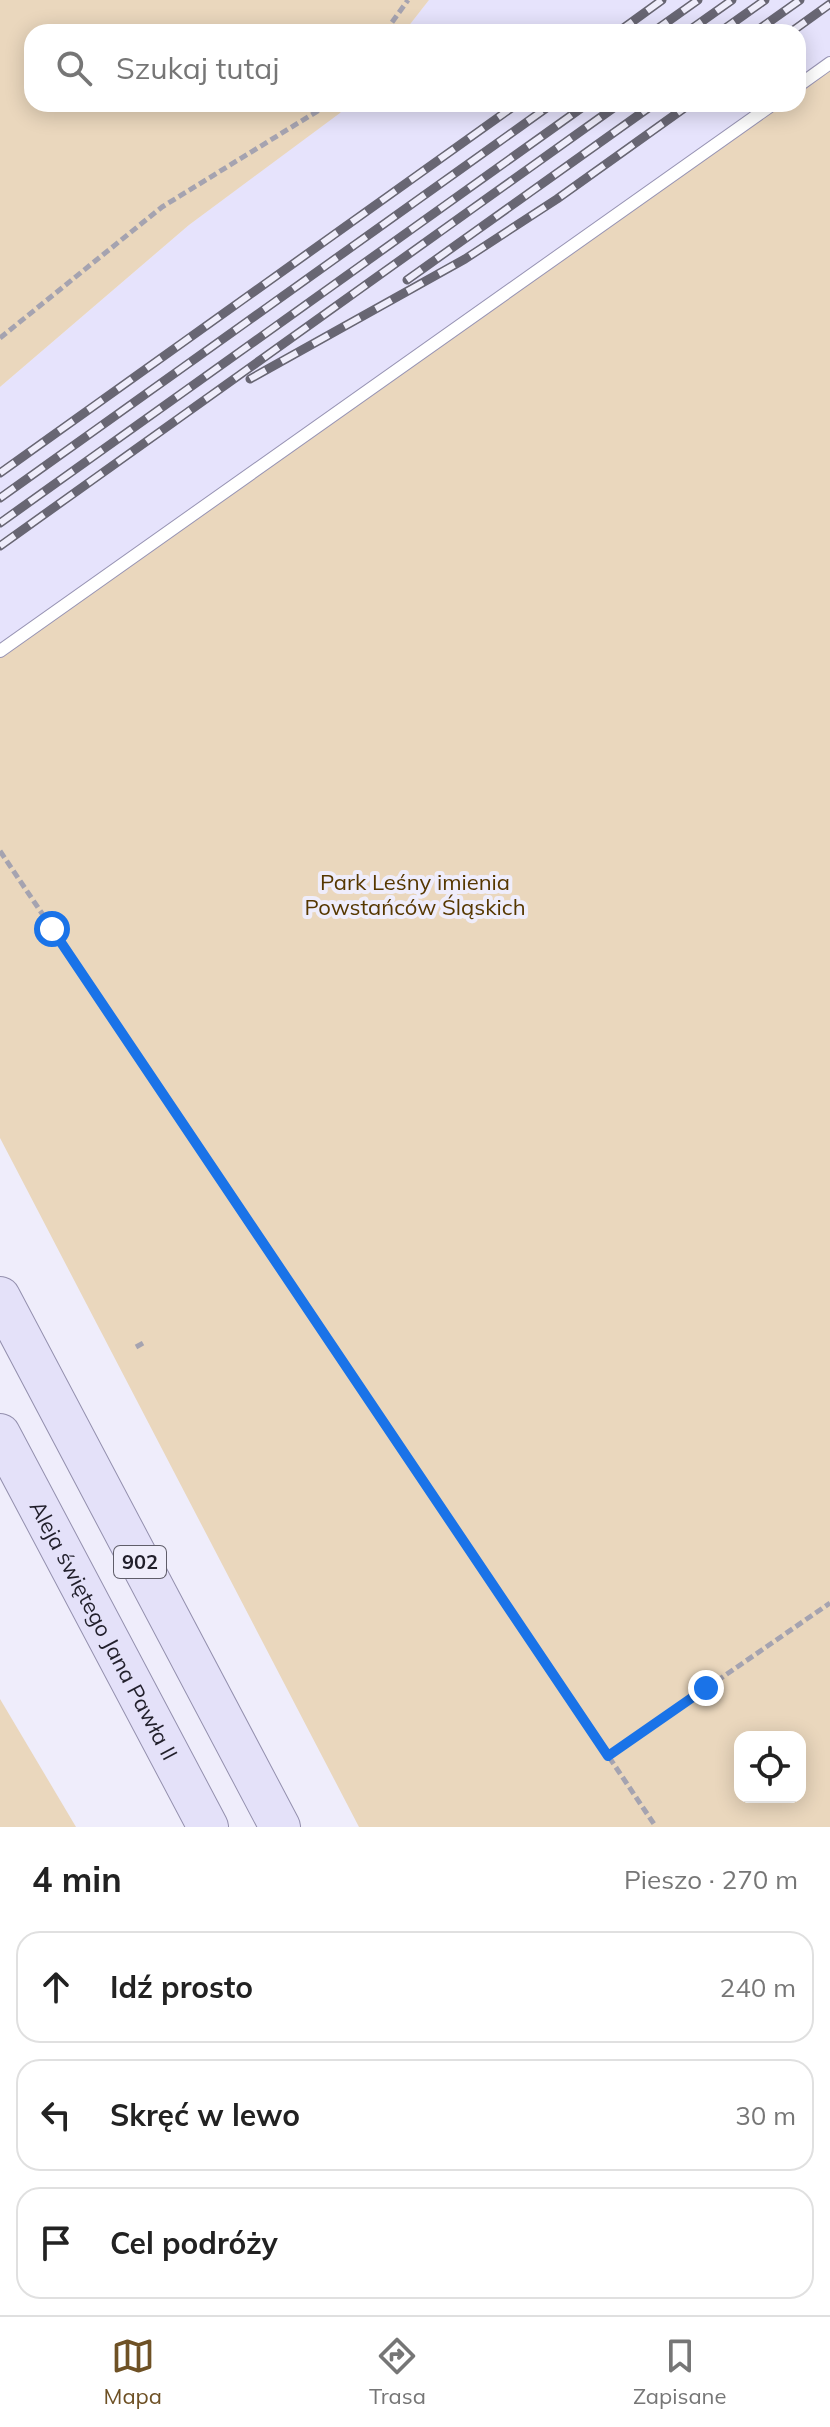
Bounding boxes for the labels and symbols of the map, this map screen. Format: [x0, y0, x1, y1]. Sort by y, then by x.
park label: Park Leśny imienia Powstańców Śląskich [304, 868, 526, 921]
route start [34, 911, 70, 947]
street label: Aleja świętego Jana Pawła II [24, 1496, 184, 1765]
road number: 902 [114, 1546, 166, 1578]
route end [688, 1670, 724, 1706]

